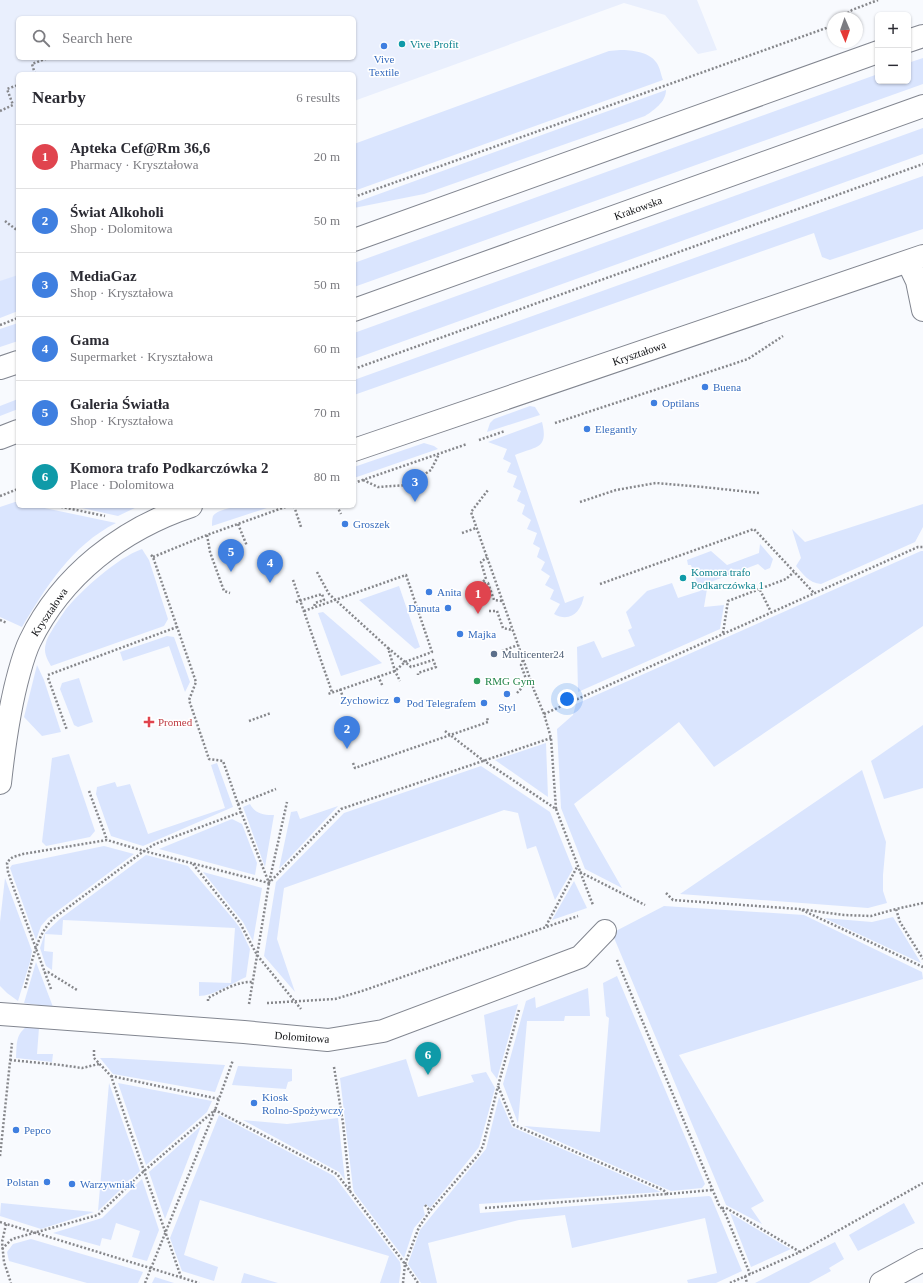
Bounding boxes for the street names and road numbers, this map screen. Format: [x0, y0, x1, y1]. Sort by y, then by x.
street label: Krakowska [612, 194, 664, 222]
street label: Kryształowa [611, 338, 667, 368]
street label: Kryształowa [28, 586, 70, 638]
street label: Dolomitowa [274, 1029, 330, 1045]

